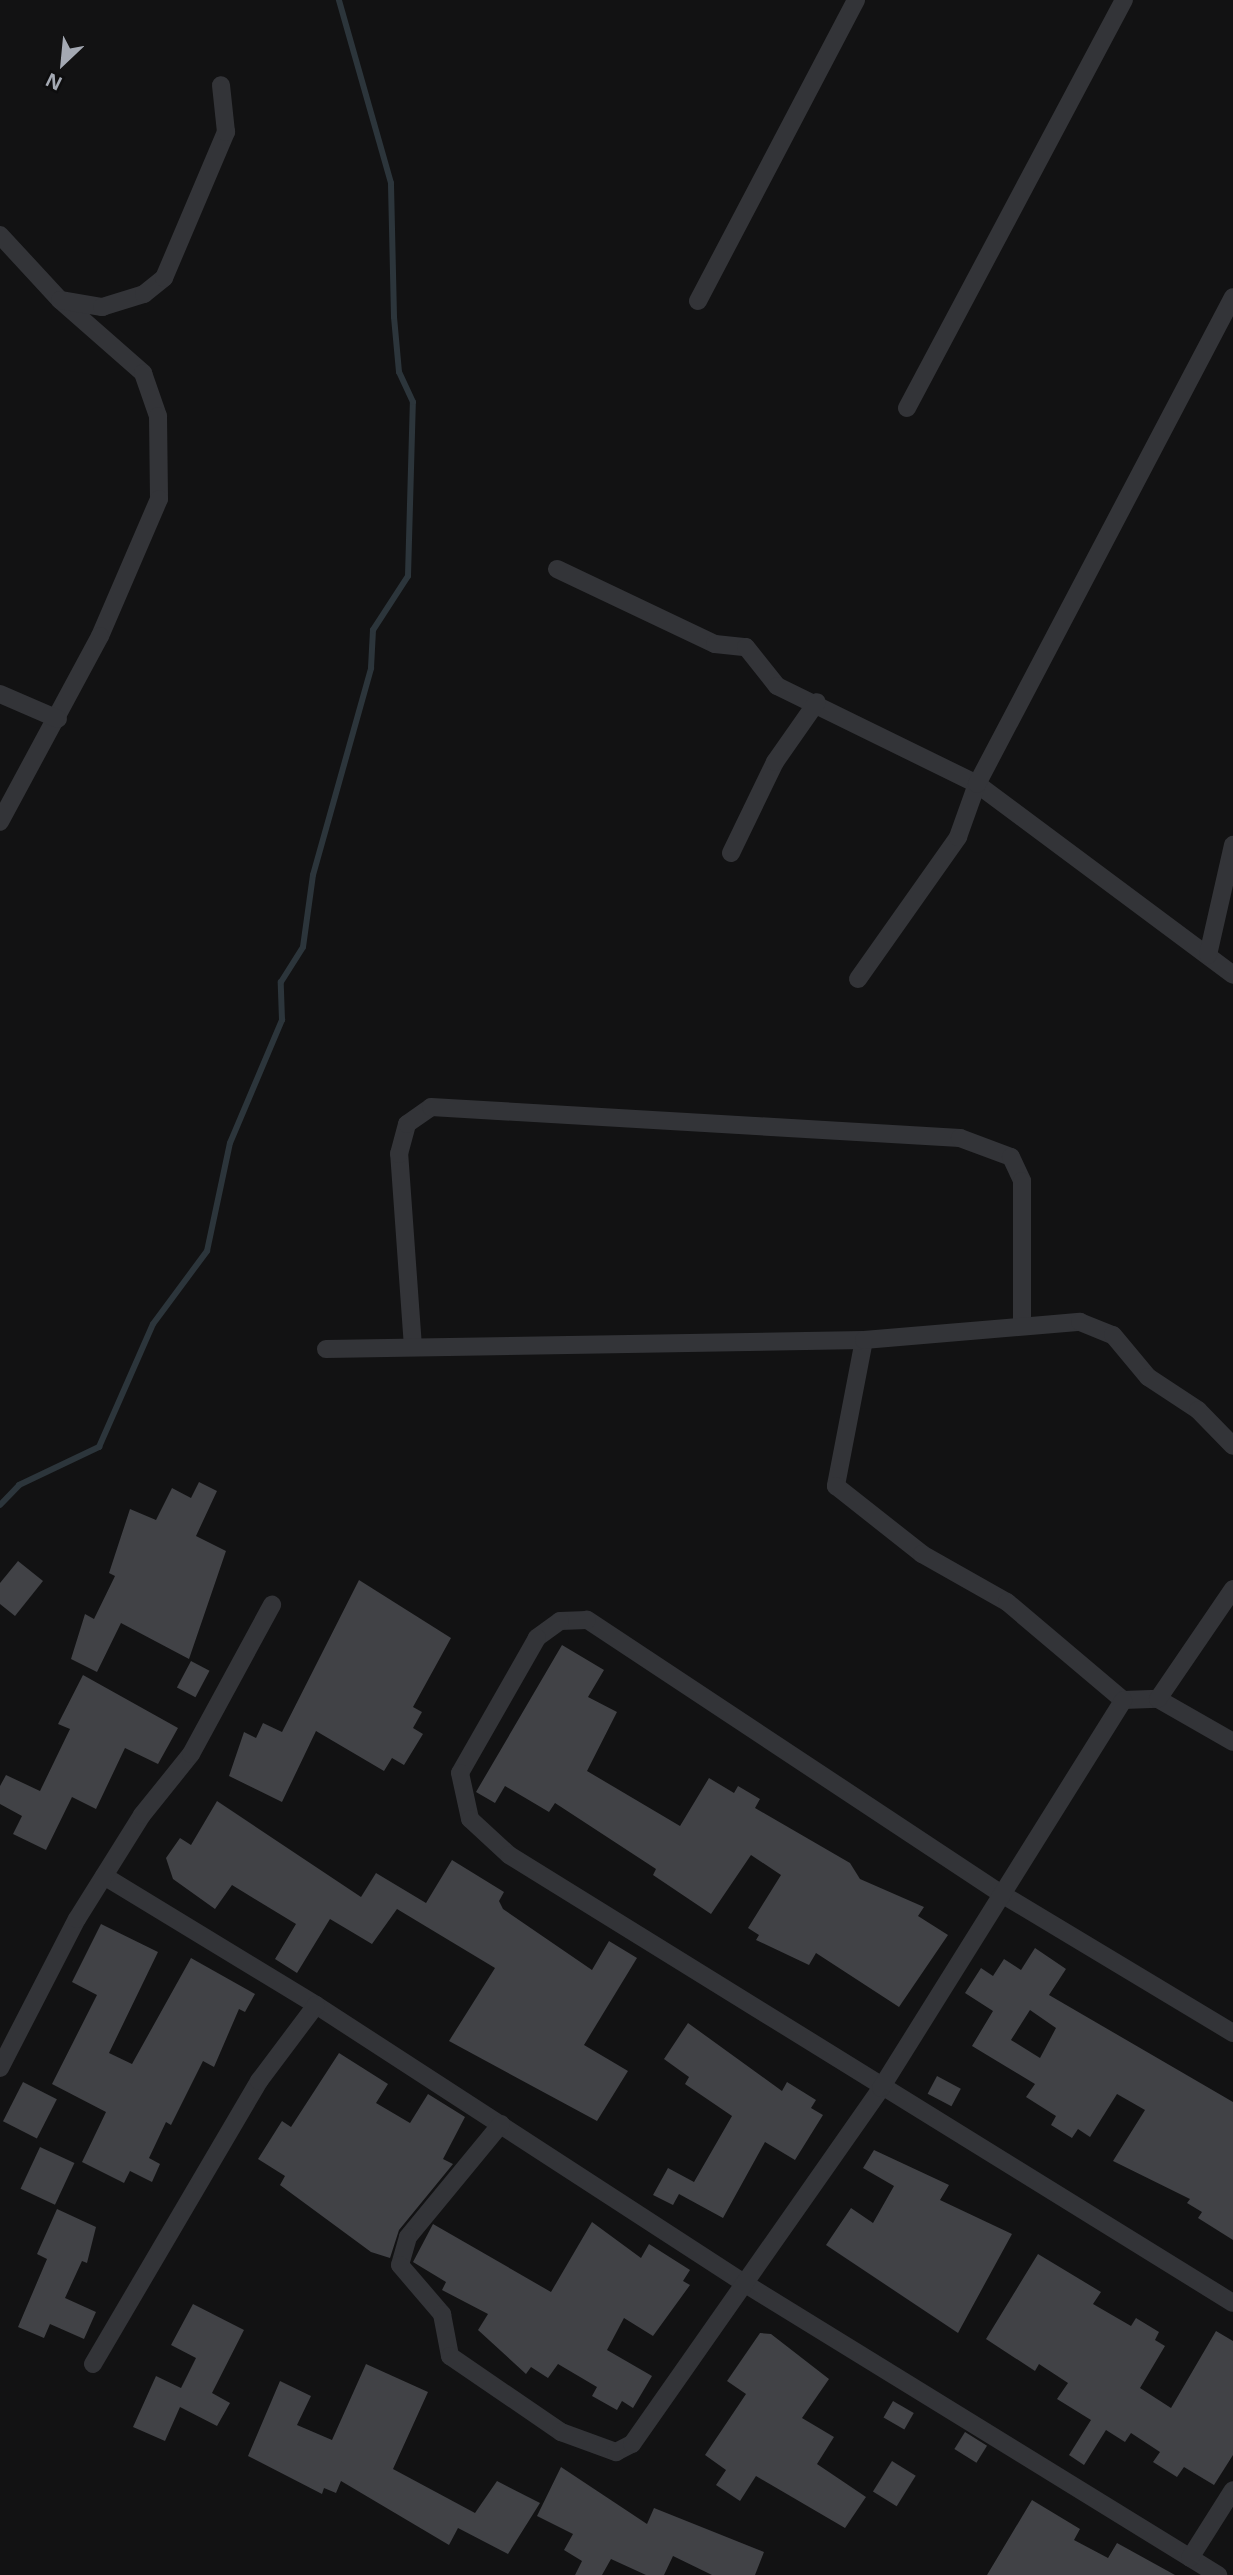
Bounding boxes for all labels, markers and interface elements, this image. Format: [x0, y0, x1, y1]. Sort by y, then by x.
north arrow [28, 28, 98, 98]
text: N [41, 67, 66, 97]

